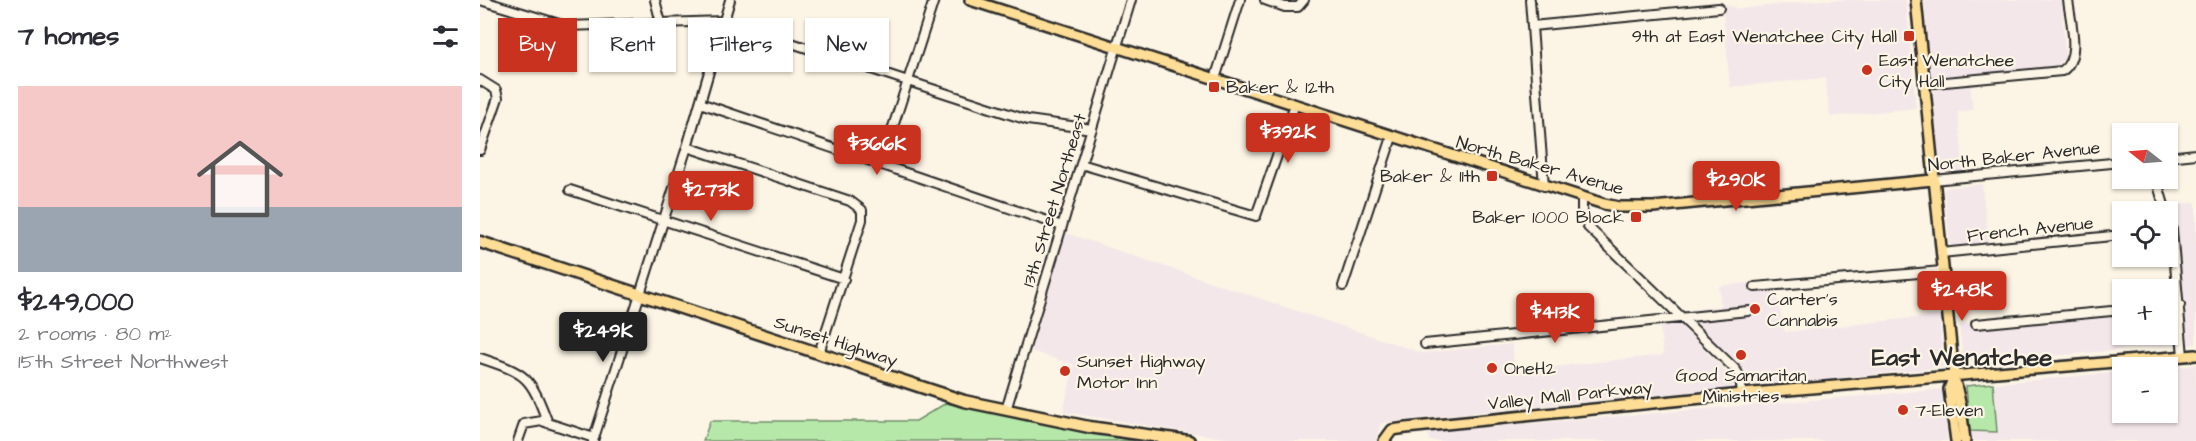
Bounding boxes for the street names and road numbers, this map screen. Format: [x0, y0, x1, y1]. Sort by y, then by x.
street label: 13th Street Northeast [1016, 110, 1093, 290]
street label: North Baker Avenue [1453, 130, 1627, 201]
street label: North Baker Avenue [1927, 135, 2102, 178]
street label: French Avenue [1966, 210, 2095, 249]
street label: Sunset Highway [771, 310, 901, 374]
street label: Valley Mall Parkway [1487, 374, 1654, 418]

